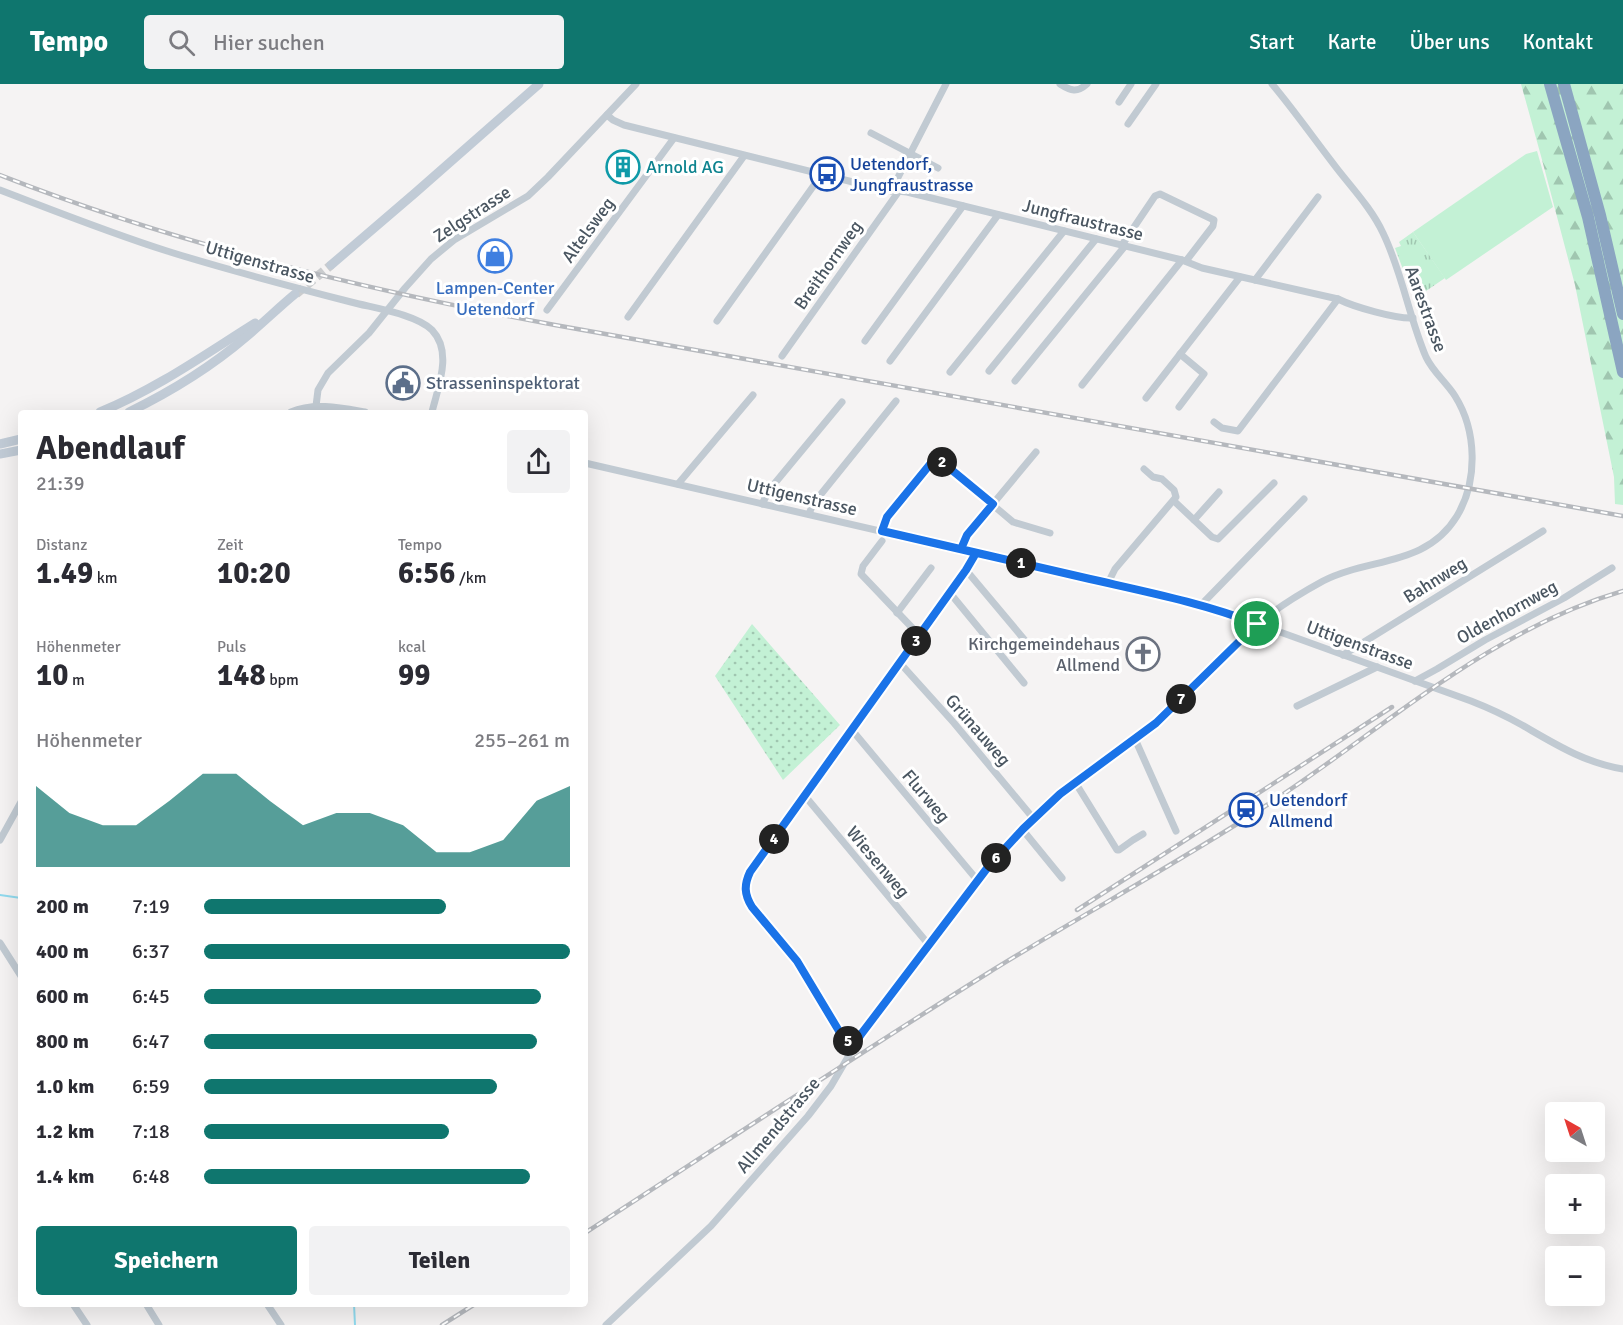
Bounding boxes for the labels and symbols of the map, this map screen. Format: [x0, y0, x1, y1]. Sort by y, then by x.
building icon: Arnold AG [605, 149, 641, 185]
place label: Uetendorf, Jungfraustrasse [850, 153, 974, 196]
place label: Arnold AG [646, 156, 724, 178]
bus stop icon: Uetendorf, Jungfraustrasse [809, 156, 845, 192]
street label: Zelgstrasse [429, 181, 515, 247]
street label: Altelsweg [557, 193, 619, 267]
street label: Jungfraustrasse [1020, 194, 1146, 246]
street label: Breithornweg [789, 216, 867, 314]
street label: Uttigenstrasse [203, 236, 317, 288]
shop icon: Lampen-Center Uetendorf [477, 238, 513, 274]
street label: Aarestrasse [1400, 263, 1452, 355]
place label: Lampen-Center Uetendorf [436, 277, 555, 320]
public building icon: Strasseninspektorat [385, 365, 421, 401]
place label: Strasseninspektorat [426, 372, 580, 394]
pin: 2 [927, 447, 957, 477]
street label: Uttigenstrasse [745, 474, 859, 520]
pin: 1 [1006, 548, 1036, 578]
street label: Bahnweg [1399, 552, 1471, 608]
street label: Oldenhornweg [1453, 575, 1561, 649]
pin [1231, 598, 1282, 649]
street label: Uttigenstrasse [1303, 615, 1417, 675]
pin: 3 [901, 626, 931, 656]
place label: Kirchgemeindehaus Allmend [968, 633, 1120, 676]
church icon: Kirchgemeindehaus Allmend [1125, 636, 1161, 672]
pin: 7 [1166, 684, 1196, 714]
street label: Grünauweg [941, 690, 1015, 770]
street label: Flurweg [897, 765, 955, 827]
place label: Uetendorf Allmend [1269, 789, 1348, 832]
station icon: Uetendorf Allmend [1228, 792, 1264, 828]
street label: Wiesenweg [842, 822, 914, 902]
pin: 4 [759, 824, 789, 854]
pin: 6 [981, 843, 1011, 873]
pin: 5 [833, 1026, 863, 1056]
street label: Allmendstrasse [731, 1073, 825, 1177]
north arrow [1545, 1102, 1605, 1162]

